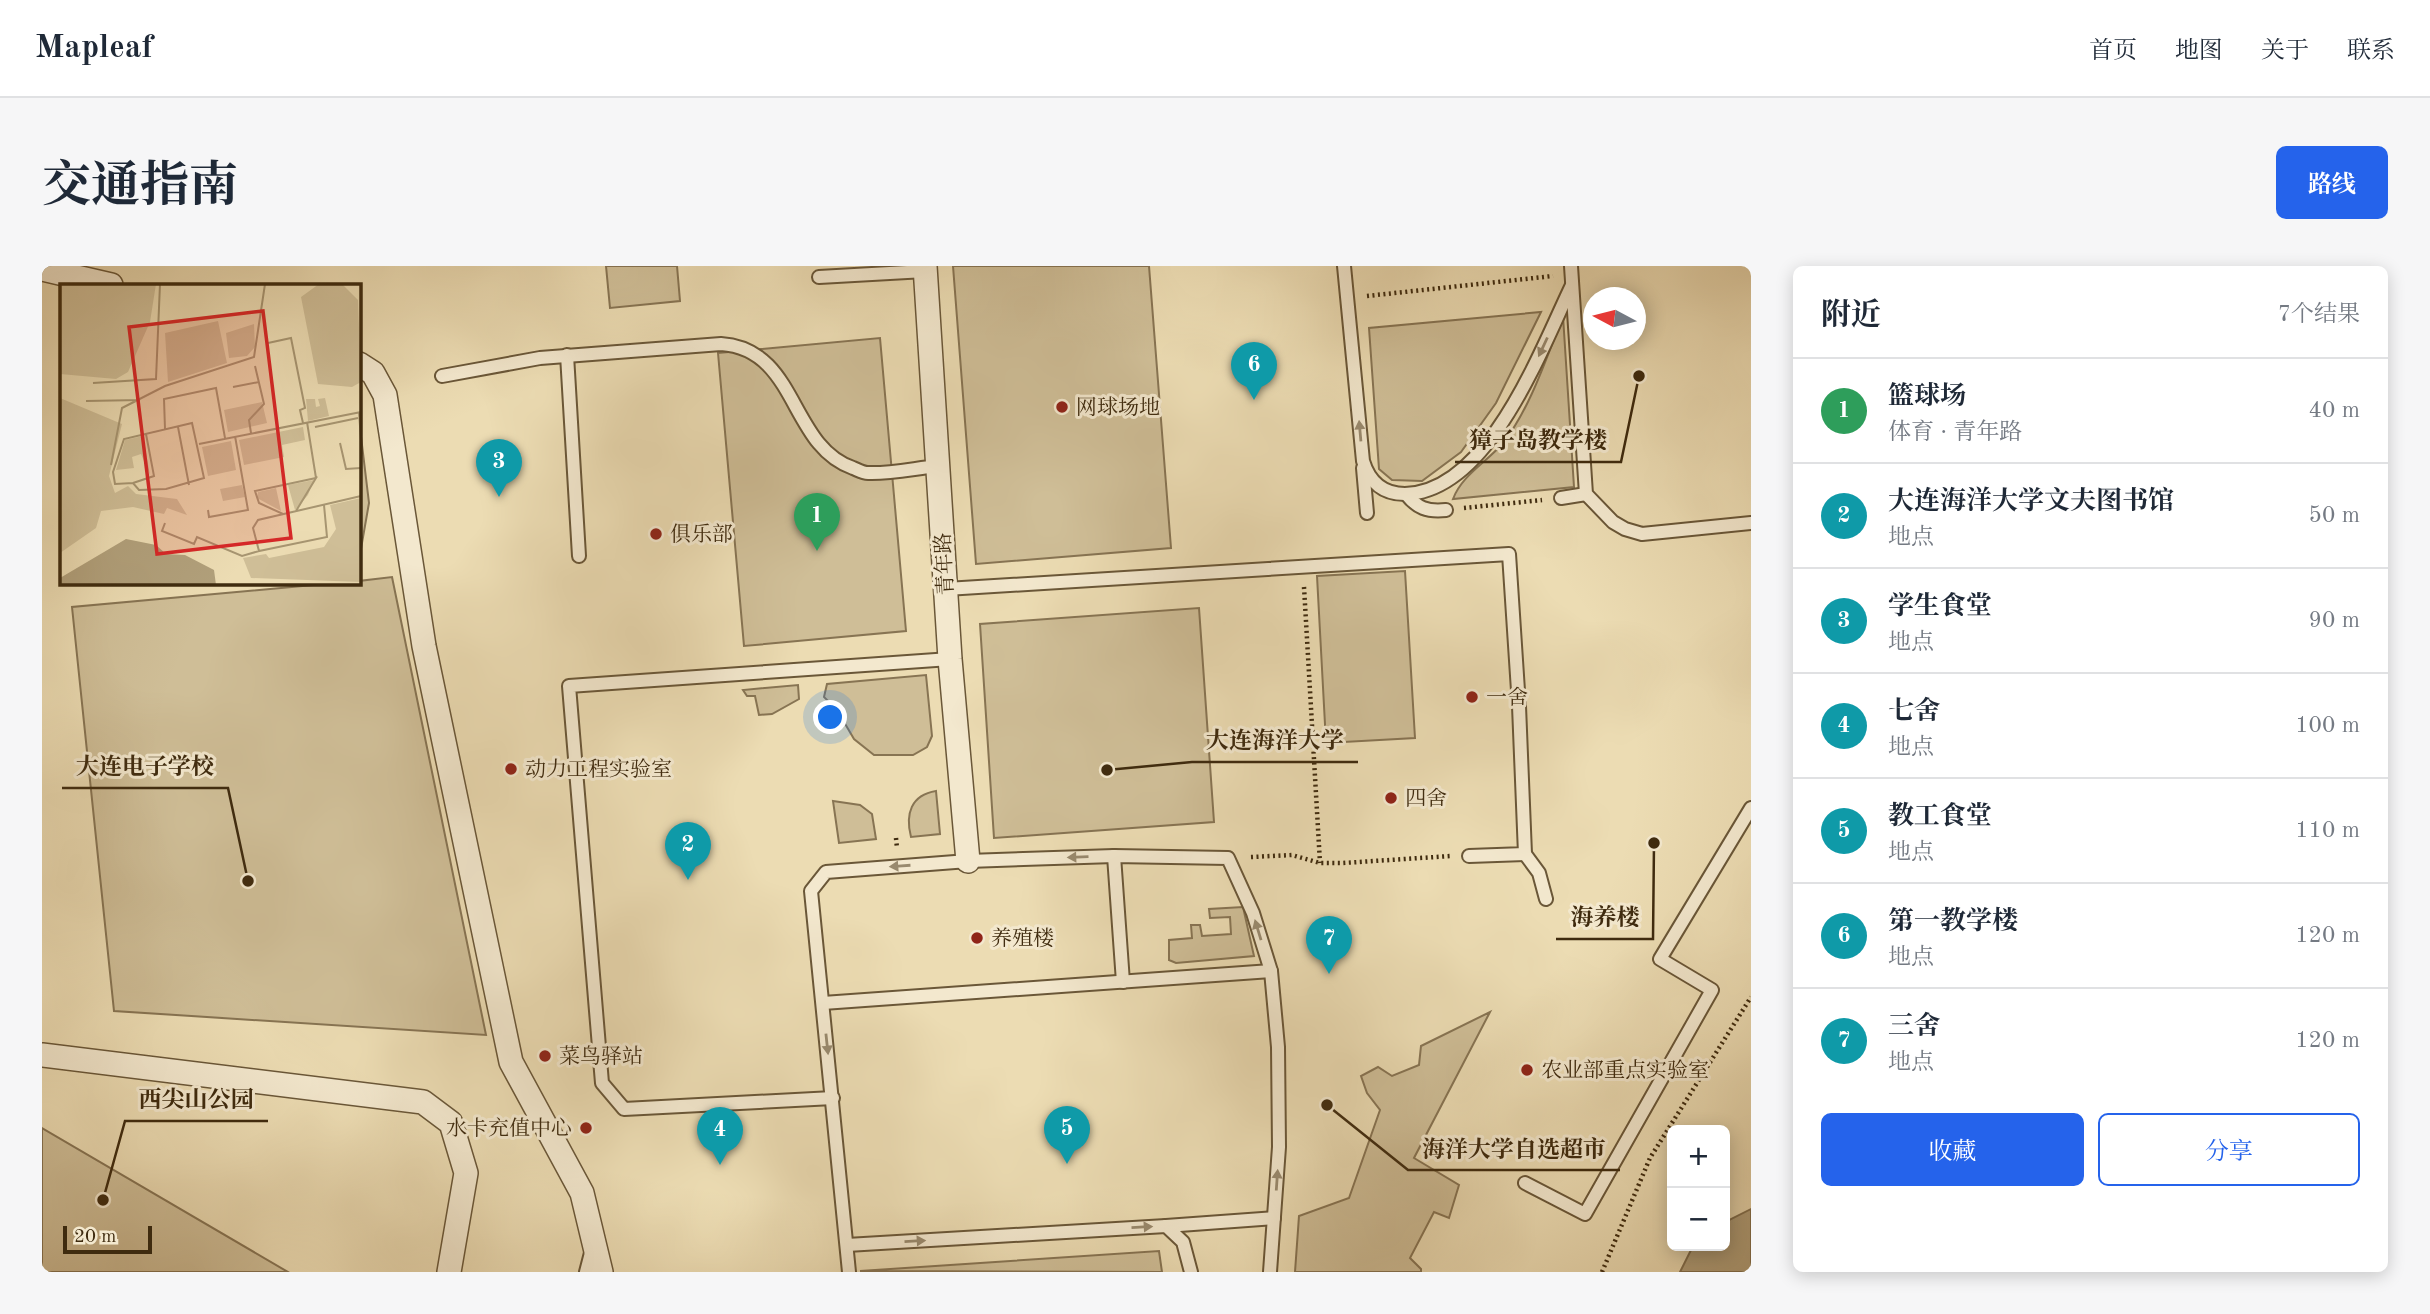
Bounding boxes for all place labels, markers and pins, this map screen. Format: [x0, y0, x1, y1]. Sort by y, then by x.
pin: 6 [1231, 342, 1277, 400]
place label: 网球场地 [1076, 396, 1160, 419]
marker: 网球场地 [1054, 399, 1070, 415]
callout: 獐子岛教学楼 [1455, 418, 1621, 462]
pin: 3 [476, 439, 522, 497]
pin: 1 [794, 493, 840, 551]
place label: 俱乐部 [670, 523, 733, 546]
marker: 俱乐部 [648, 526, 664, 542]
place label: 一舍 [1486, 686, 1528, 709]
marker: 一舍 [1464, 689, 1480, 705]
callout: 大连海洋大学 [1192, 718, 1358, 762]
callout: 大连电子学校 [62, 744, 228, 788]
place label: 动力工程实验室 [525, 758, 672, 781]
marker: 动力工程实验室 [503, 761, 519, 777]
place label: 四舍 [1405, 787, 1447, 810]
marker: 四舍 [1383, 790, 1399, 806]
pin: 2 [665, 822, 711, 880]
callout: 海养楼 [1556, 895, 1653, 939]
pin: 7 [1306, 916, 1352, 974]
place label: 养殖楼 [991, 927, 1054, 950]
marker: 养殖楼 [969, 930, 985, 946]
place label: 菜鸟驿站 [559, 1045, 643, 1068]
marker: 菜鸟驿站 [537, 1048, 553, 1064]
place label: 农业部重点实验室 [1541, 1059, 1709, 1082]
marker: 农业部重点实验室 [1519, 1062, 1535, 1078]
callout: 西尖山公园 [125, 1077, 268, 1121]
pin: 5 [1044, 1106, 1090, 1164]
pin: 4 [697, 1107, 743, 1165]
place label: 水卡充值中心 [446, 1117, 572, 1140]
marker: 水卡充值中心 [578, 1120, 594, 1136]
callout: 海洋大学自选超市 [1408, 1126, 1620, 1170]

